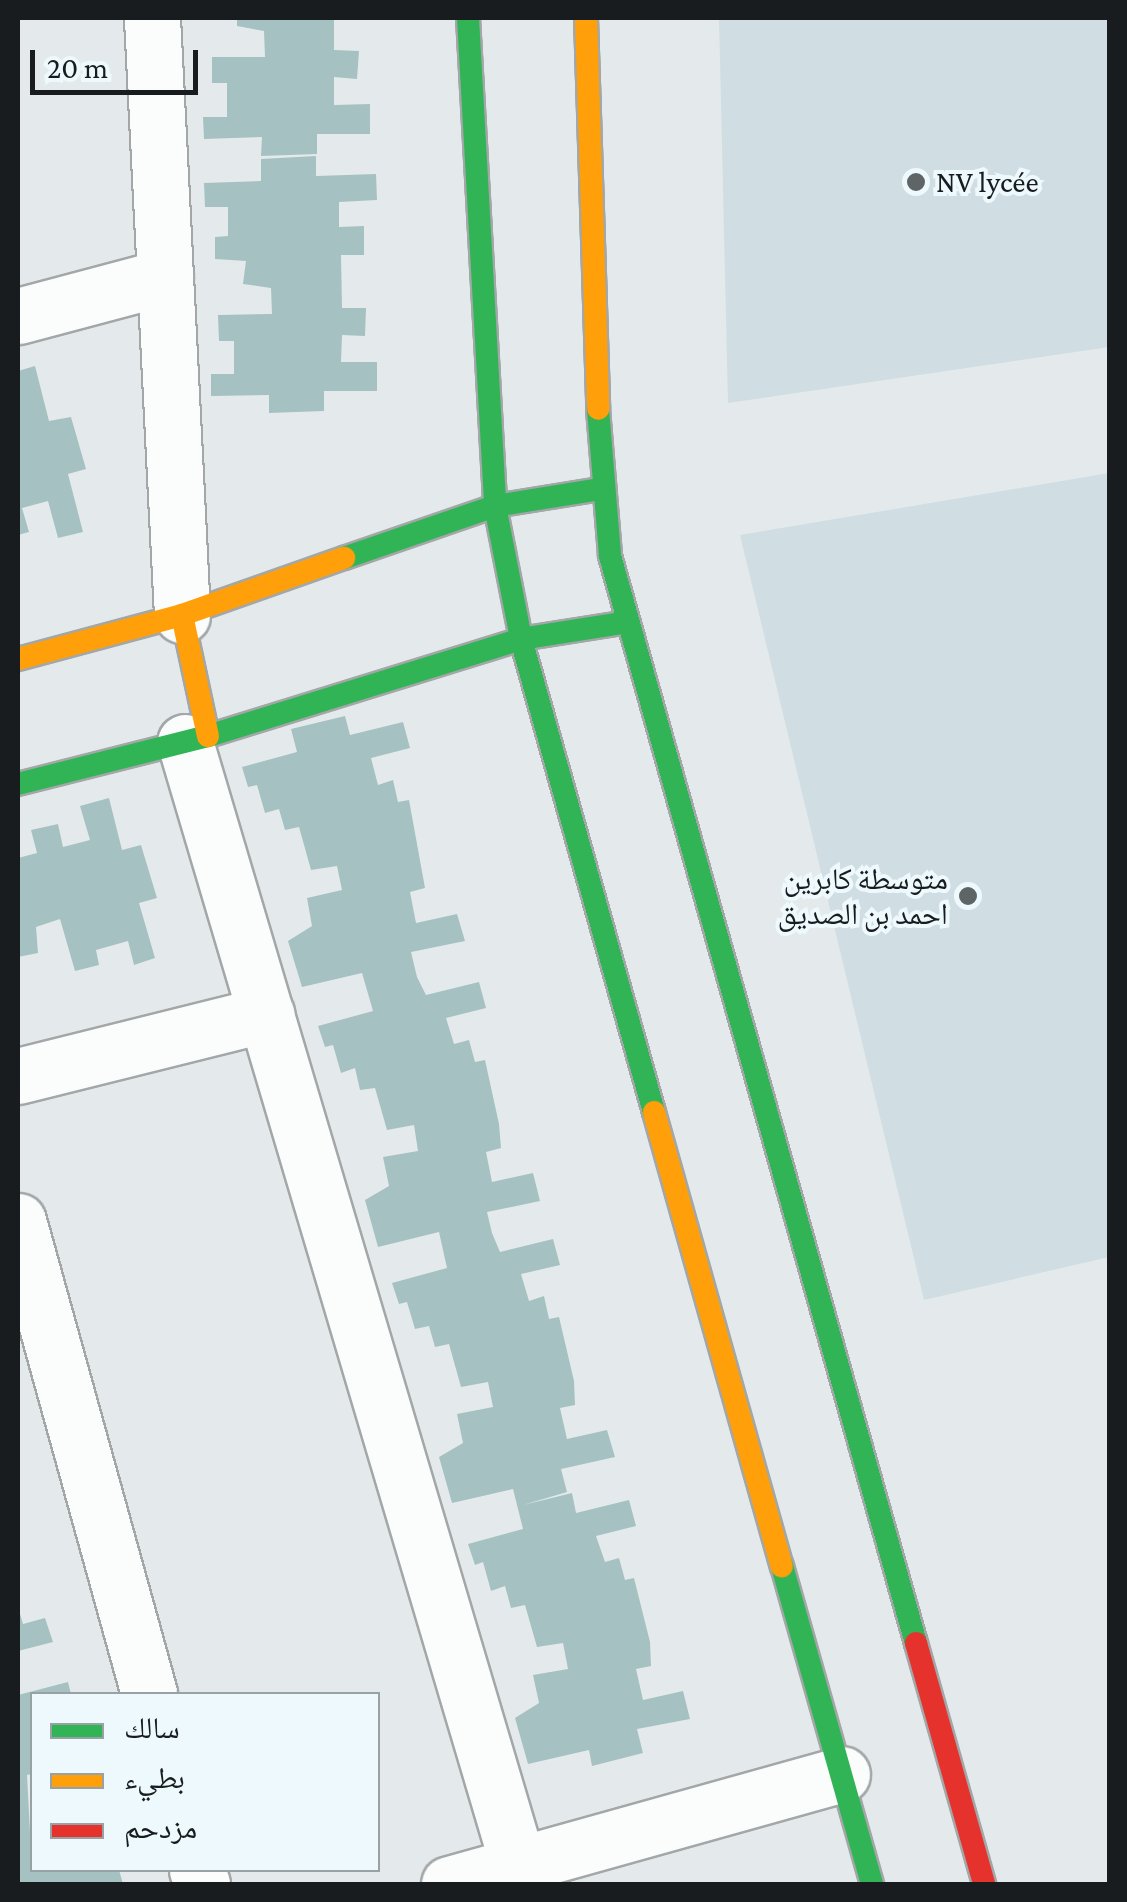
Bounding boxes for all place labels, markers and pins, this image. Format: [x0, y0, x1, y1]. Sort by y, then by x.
place label: NV lycée [936, 164, 1039, 200]
marker: NV lycée [905, 171, 927, 193]
place label: متوسطة كابرين احمد بن الصديق [778, 861, 948, 932]
marker: متوسطة كابرين احمد بن الصديق [957, 885, 979, 907]

